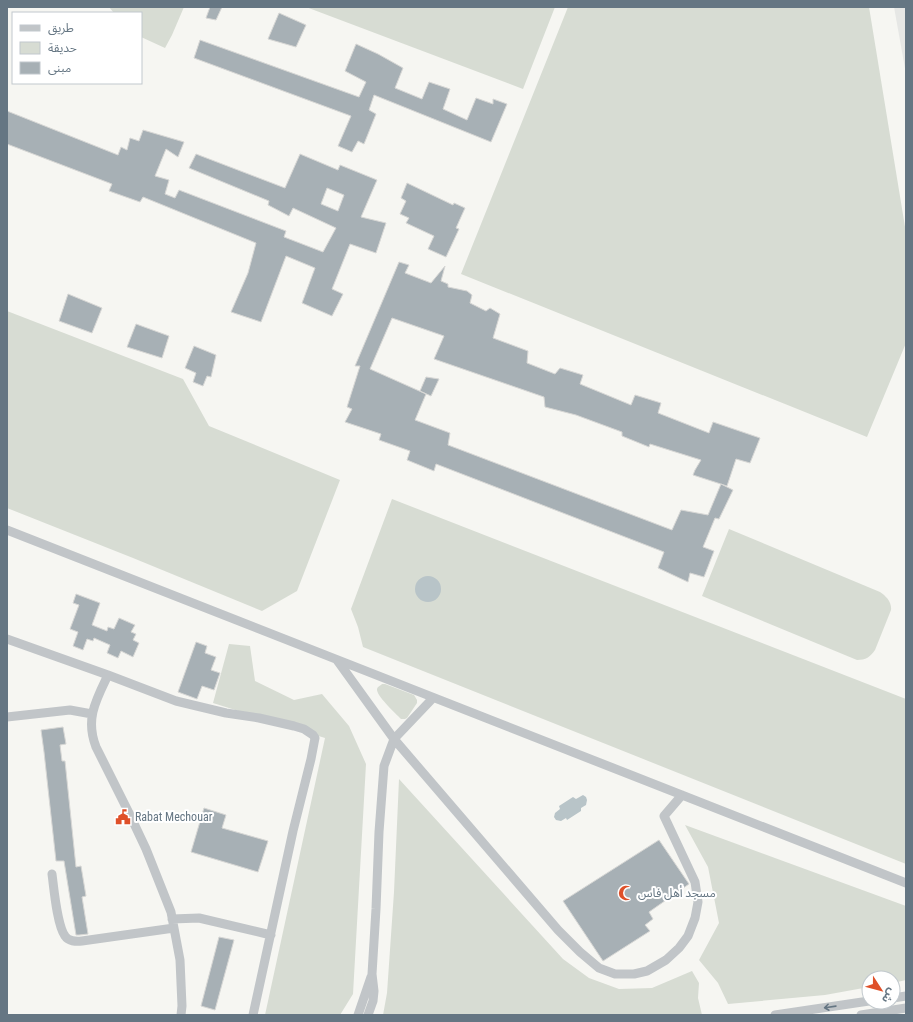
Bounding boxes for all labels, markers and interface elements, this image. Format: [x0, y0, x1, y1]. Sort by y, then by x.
legend [12, 12, 142, 84]
text: طريق [48, 21, 74, 36]
text: حديقة [48, 41, 77, 55]
text: مبنى [48, 61, 71, 75]
public building icon: Rabat Mechouar [114, 808, 132, 826]
place label: Rabat Mechouar [135, 810, 213, 824]
mosque icon: مسجد أهل فاس [617, 884, 635, 902]
place label: مسجد أهل فاس [638, 885, 716, 900]
north arrow [861, 970, 901, 1010]
text: ش [879, 986, 898, 1006]
one-way arrow [824, 1003, 837, 1011]

